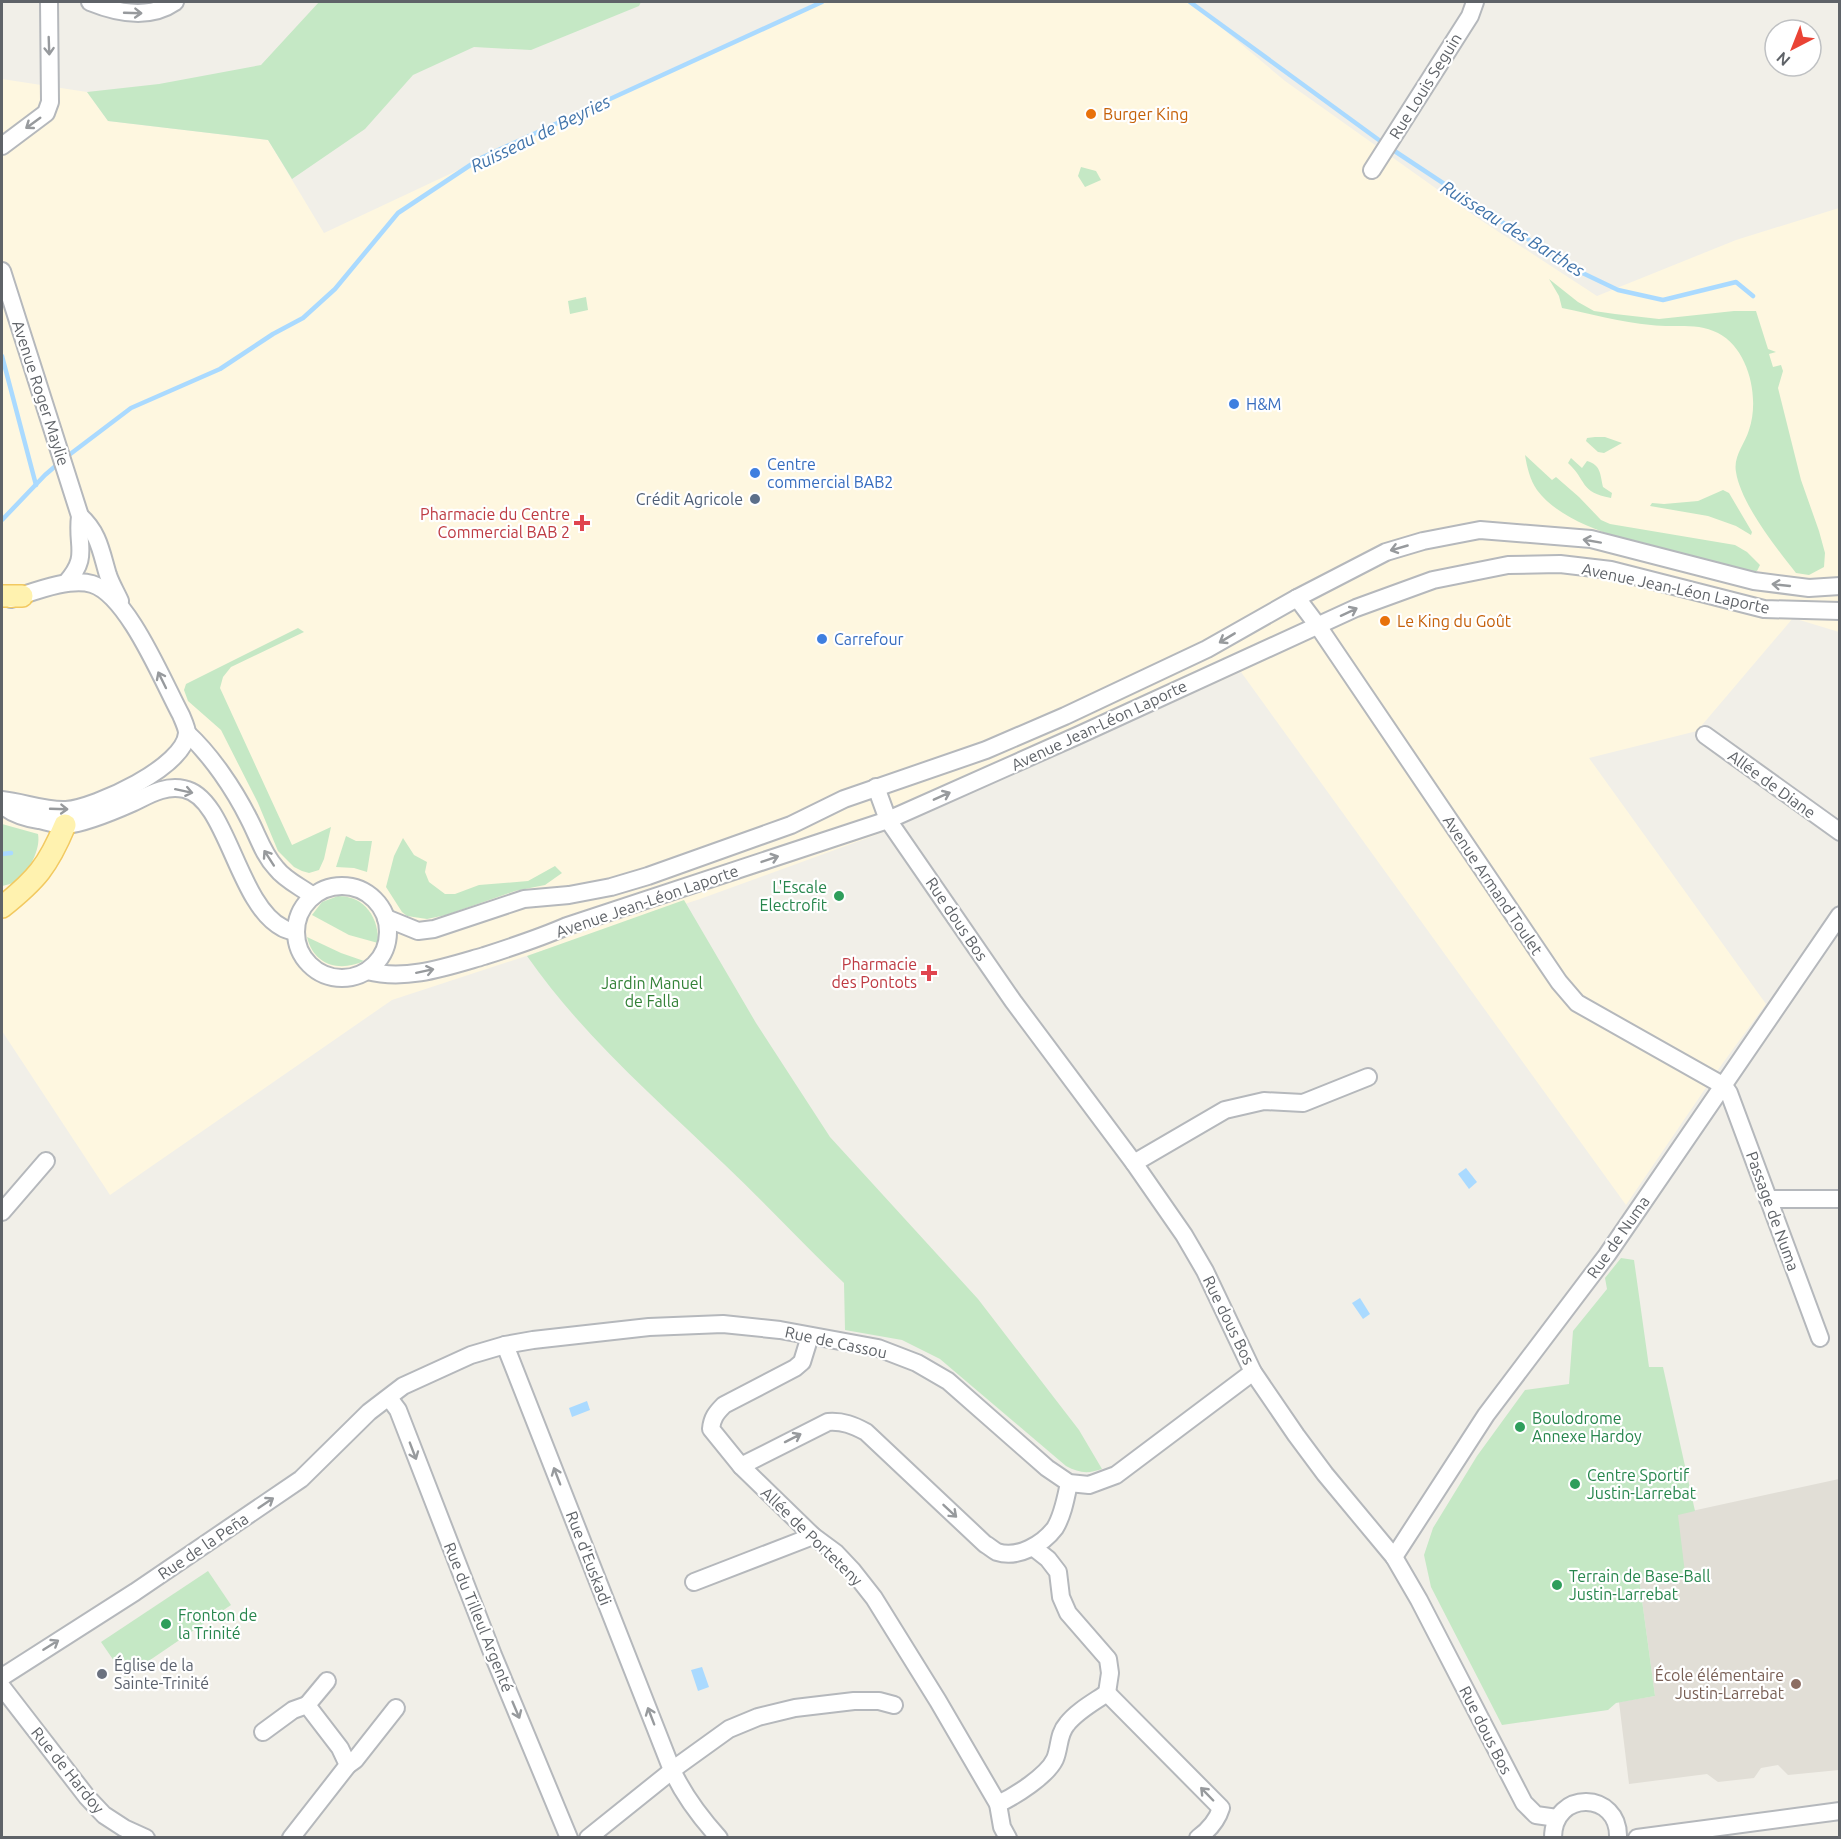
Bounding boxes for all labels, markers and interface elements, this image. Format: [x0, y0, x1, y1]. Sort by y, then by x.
one-way arrow [122, 7, 142, 18]
north arrow [1763, 18, 1823, 78]
street label: Rue Louis Seguin [1385, 30, 1465, 142]
one-way arrow [44, 35, 55, 55]
text: N [1773, 48, 1793, 70]
water label: Ruisseau de Beyries [467, 90, 613, 175]
place label: Burger King [1103, 105, 1188, 123]
marker: Burger King [1084, 107, 1098, 121]
one-way arrow [26, 116, 42, 129]
water label: Ruisseau des Barthes [1438, 176, 1589, 280]
street label: Avenue Roger Maylie [9, 318, 73, 468]
place label: H&M [1246, 395, 1282, 413]
marker: H&M [1227, 397, 1241, 411]
place label: Centre commercial BAB2 [767, 455, 893, 491]
marker: Centre commercial BAB2 [748, 466, 762, 480]
place label: Crédit Agricole [636, 490, 743, 508]
marker: Crédit Agricole [748, 492, 762, 506]
place label: Pharmacie du Centre Commercial BAB 2 [420, 505, 570, 541]
marker: Pharmacie du Centre Commercial BAB 2 [575, 516, 589, 530]
one-way arrow [1582, 535, 1602, 546]
one-way arrow [1390, 543, 1409, 554]
street label: Avenue Jean-Léon Laporte [1580, 559, 1772, 617]
one-way arrow [1772, 579, 1792, 590]
one-way arrow [1339, 605, 1357, 617]
place label: Le King du Goût [1397, 612, 1512, 630]
marker: Le King du Goût [1378, 614, 1392, 628]
place label: Carrefour [834, 630, 904, 648]
marker: Carrefour [815, 632, 829, 646]
one-way arrow [1219, 632, 1236, 644]
one-way arrow [156, 671, 168, 689]
street label: Avenue Jean-Léon Laporte [1008, 676, 1190, 774]
street label: Allée de Diane [1725, 746, 1819, 822]
one-way arrow [174, 786, 193, 797]
one-way arrow [932, 790, 950, 802]
one-way arrow [49, 803, 68, 814]
street label: Avenue Armand Toulet [1440, 812, 1547, 959]
one-way arrow [263, 850, 276, 867]
one-way arrow [760, 853, 779, 864]
street label: Avenue Jean-Léon Laporte [553, 861, 741, 941]
street label: Rue dous Bos [923, 874, 991, 964]
place label: L'Escale Electrofit [760, 878, 828, 914]
marker: L'Escale Electrofit [832, 889, 846, 903]
place label: Pharmacie des Pontots [831, 955, 917, 991]
one-way arrow [414, 965, 434, 976]
marker: Pharmacie des Pontots [922, 966, 936, 980]
park label: Jardin Manuel de Falla [601, 974, 703, 1010]
street label: Passage de Numa [1743, 1149, 1803, 1273]
street label: Rue de Numa [1583, 1192, 1653, 1282]
street label: Rue dous Bos [1200, 1273, 1258, 1367]
street label: Rue de Cassou [783, 1322, 889, 1362]
place label: Boulodrome Annexe Hardoy [1532, 1409, 1642, 1445]
marker: Boulodrome Annexe Hardoy [1513, 1420, 1527, 1434]
one-way arrow [783, 1432, 801, 1443]
one-way arrow [408, 1441, 419, 1460]
place label: Centre Sportif Justin-Larrebat [1587, 1466, 1697, 1502]
one-way arrow [550, 1467, 561, 1486]
marker: Centre Sportif Justin-Larrebat [1568, 1477, 1582, 1491]
street label: Allée de Porteteny [758, 1483, 867, 1589]
one-way arrow [257, 1497, 274, 1509]
one-way arrow [943, 1504, 958, 1518]
street label: Rue d'Euskadi [563, 1508, 615, 1608]
street label: Rue de la Peña [154, 1509, 252, 1583]
street label: Rue du Tilleul Argenté [441, 1540, 517, 1694]
place label: Terrain de Base-Ball Justin-Larrebat [1569, 1567, 1710, 1603]
marker: Terrain de Base-Ball Justin-Larrebat [1550, 1578, 1564, 1592]
place label: Fronton de la Trinité [178, 1606, 257, 1642]
marker: Fronton de la Trinité [159, 1617, 173, 1631]
one-way arrow [42, 1639, 59, 1651]
place label: Église de la Sainte-Trinité [114, 1654, 209, 1692]
place label: École élémentaire Justin-Larrebat [1655, 1664, 1785, 1702]
marker: Église de la Sainte-Trinité [95, 1667, 109, 1681]
marker: École élémentaire Justin-Larrebat [1789, 1677, 1803, 1691]
street label: Rue dous Bos [1456, 1683, 1516, 1777]
one-way arrow [511, 1701, 522, 1719]
one-way arrow [644, 1707, 655, 1726]
street label: Rue de Hardoy [28, 1723, 108, 1817]
one-way arrow [1199, 1786, 1214, 1801]

